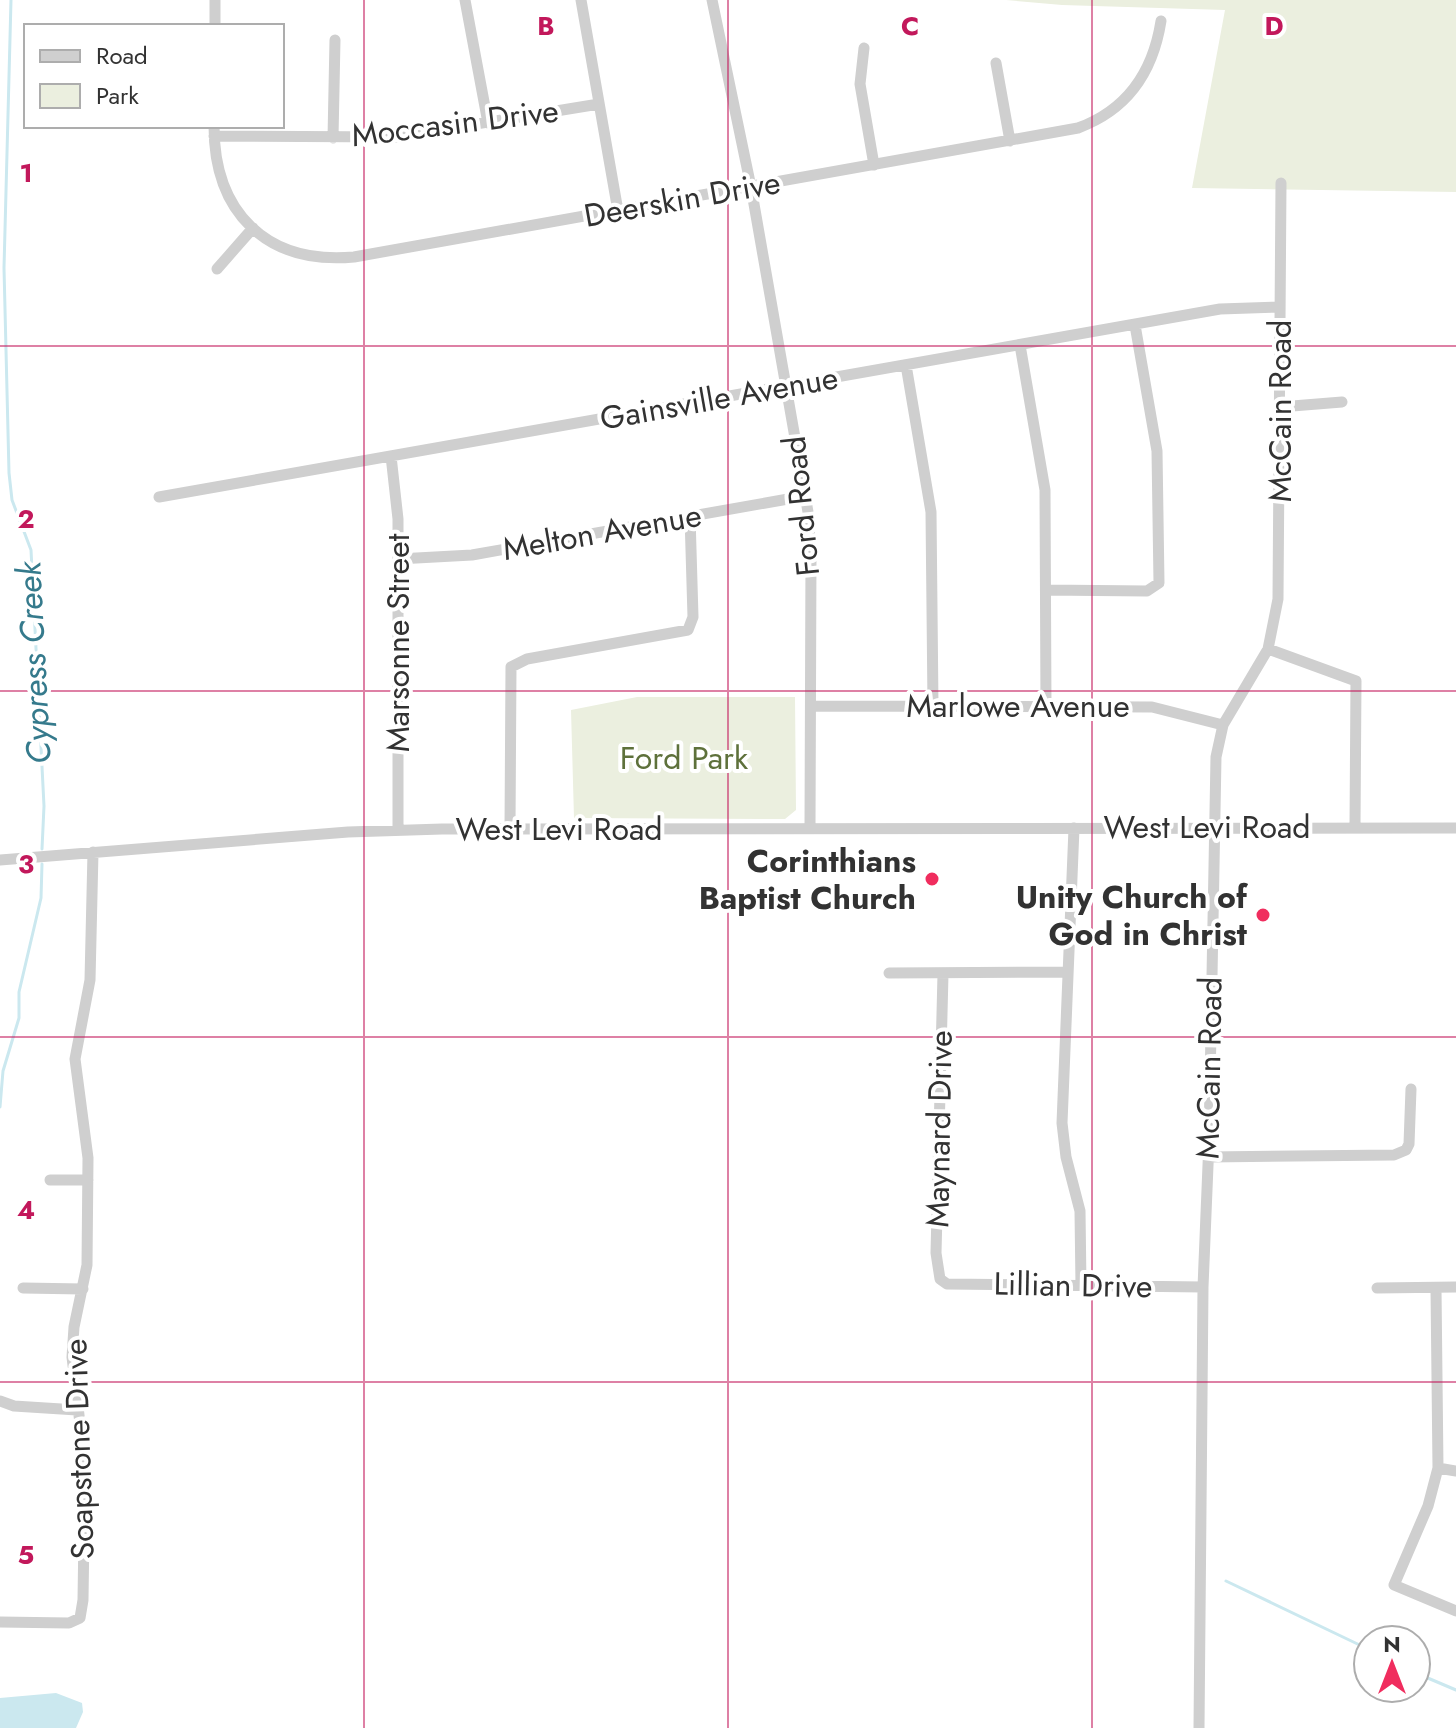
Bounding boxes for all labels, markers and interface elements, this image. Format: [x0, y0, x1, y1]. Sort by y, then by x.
text: B [537, 7, 555, 45]
text: C [901, 7, 919, 45]
text: D [1264, 7, 1284, 45]
legend [24, 24, 284, 128]
text: Road [96, 38, 148, 73]
text: Park [96, 78, 139, 113]
street label: Moccasin Drive [349, 87, 561, 159]
text: 1 [19, 154, 33, 192]
street label: Deerskin Drive [580, 159, 784, 239]
street label: McCain Road [1257, 320, 1303, 502]
street label: Gainsville Avenue [596, 354, 842, 442]
street label: Ford Road [771, 434, 831, 578]
street label: Melton Avenue [499, 492, 705, 572]
text: 2 [17, 500, 35, 538]
street label: Marsonne Street [375, 533, 421, 752]
water label: Cypress Creek [4, 559, 64, 765]
street label: Marlowe Avenue [906, 683, 1130, 729]
park label: Ford Park [620, 735, 749, 781]
street label: West Levi Road [1103, 804, 1311, 850]
street label: West Levi Road [455, 806, 663, 852]
place label: Corinthians Baptist Church [699, 838, 916, 921]
text: 3 [18, 845, 34, 883]
marker: Corinthians Baptist Church [923, 870, 941, 888]
place label: Unity Church of God in Christ [1016, 874, 1249, 957]
marker: Unity Church of God in Christ [1254, 906, 1272, 924]
street label: McCain Road [1184, 976, 1234, 1160]
street label: Maynard Drive [914, 1030, 964, 1228]
text: 4 [17, 1191, 35, 1229]
street label: Lillian Drive [993, 1261, 1153, 1309]
street label: Soapstone Drive [52, 1338, 106, 1560]
text: 5 [18, 1536, 34, 1574]
north arrow [1352, 1624, 1432, 1704]
text: N [1383, 1628, 1401, 1660]

